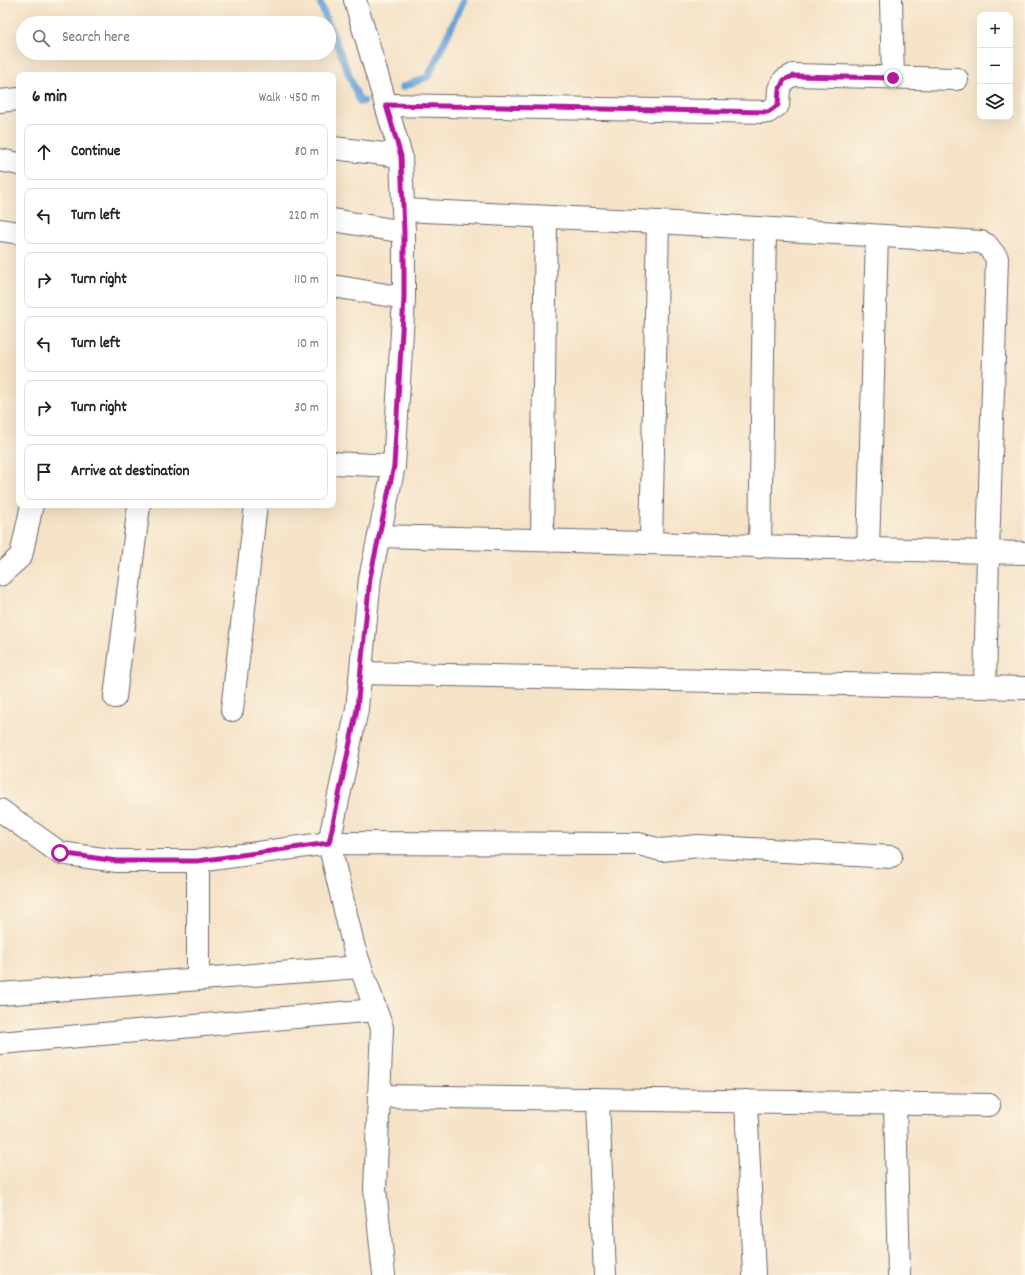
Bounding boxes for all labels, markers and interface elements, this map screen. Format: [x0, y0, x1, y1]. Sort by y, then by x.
map controls [977, 12, 1013, 120]
button: + [977, 12, 1013, 48]
search box [16, 16, 336, 60]
icon: search [30, 27, 52, 49]
text: Search here [62, 27, 130, 49]
button: − [977, 48, 1013, 84]
route end [884, 69, 902, 87]
button: layers [977, 84, 1013, 120]
text: 6 min [32, 86, 67, 110]
text: Walk · 450 m [259, 89, 320, 108]
icon: ahead [33, 141, 55, 163]
text: Continue [71, 141, 120, 163]
text: 80 m [295, 143, 319, 162]
icon: left [33, 205, 55, 227]
text: Turn left [71, 205, 120, 227]
text: 220 m [289, 207, 319, 226]
icon: right [33, 269, 55, 291]
text: Turn right [71, 269, 127, 291]
text: 110 m [294, 271, 319, 290]
icon: left [33, 333, 55, 355]
text: Turn left [71, 333, 120, 355]
text: 10 m [297, 335, 319, 354]
icon: right [33, 397, 55, 419]
text: Turn right [71, 397, 127, 419]
text: 30 m [294, 399, 319, 418]
icon: arrive [33, 461, 55, 483]
text: Arrive at destination [71, 461, 189, 483]
route start [51, 844, 69, 862]

